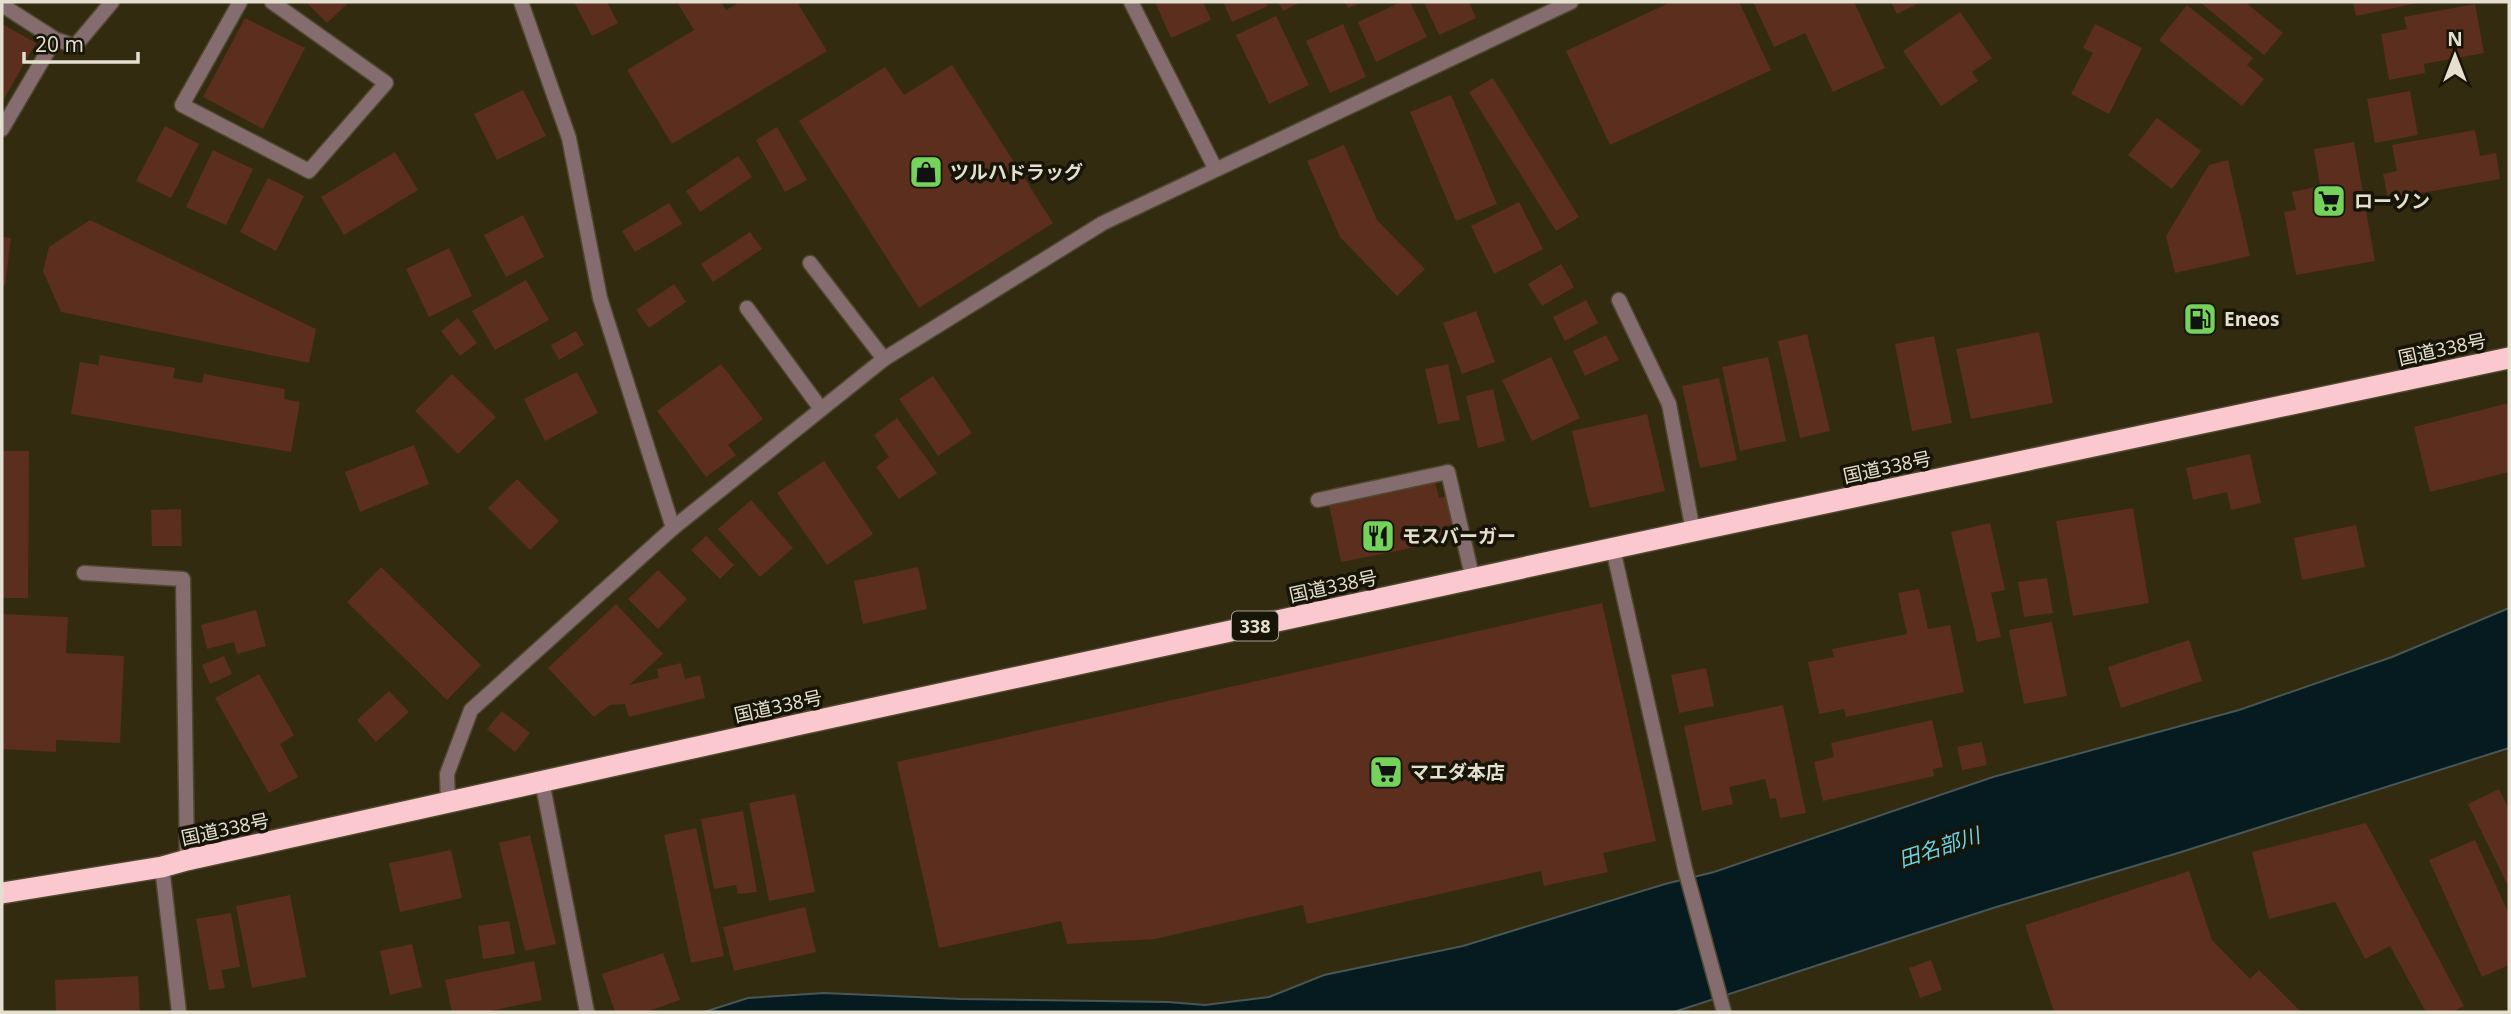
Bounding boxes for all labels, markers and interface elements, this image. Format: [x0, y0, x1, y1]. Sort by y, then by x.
scale bar [24, 21, 138, 65]
north arrow [2420, 21, 2490, 91]
text: N [2447, 26, 2463, 52]
text: 20 m [35, 30, 84, 58]
shop icon: ツルハドラッグ [907, 153, 945, 191]
place label: ツルハドラッグ [950, 159, 1083, 185]
supermarket icon: ローソン [2310, 182, 2348, 220]
place label: ローソン [2354, 188, 2430, 214]
fuel station icon: Eneos [2181, 300, 2219, 338]
place label: Eneos [2224, 306, 2280, 332]
street label: 国道338号 [2395, 327, 2489, 371]
street label: 国道338号 [1840, 445, 1934, 489]
restaurant icon: モスバーガー [1359, 517, 1397, 555]
place label: モスバーガー [1402, 523, 1516, 549]
street label: 国道338号 [1286, 564, 1380, 608]
road number: 338 [1232, 612, 1278, 640]
street label: 国道338号 [731, 684, 825, 728]
supermarket icon: マエダ本店 [1367, 753, 1405, 791]
place label: マエダ本店 [1410, 759, 1505, 785]
street label: 国道338号 [178, 807, 272, 851]
water label: 田名部川 [1895, 820, 1985, 873]

